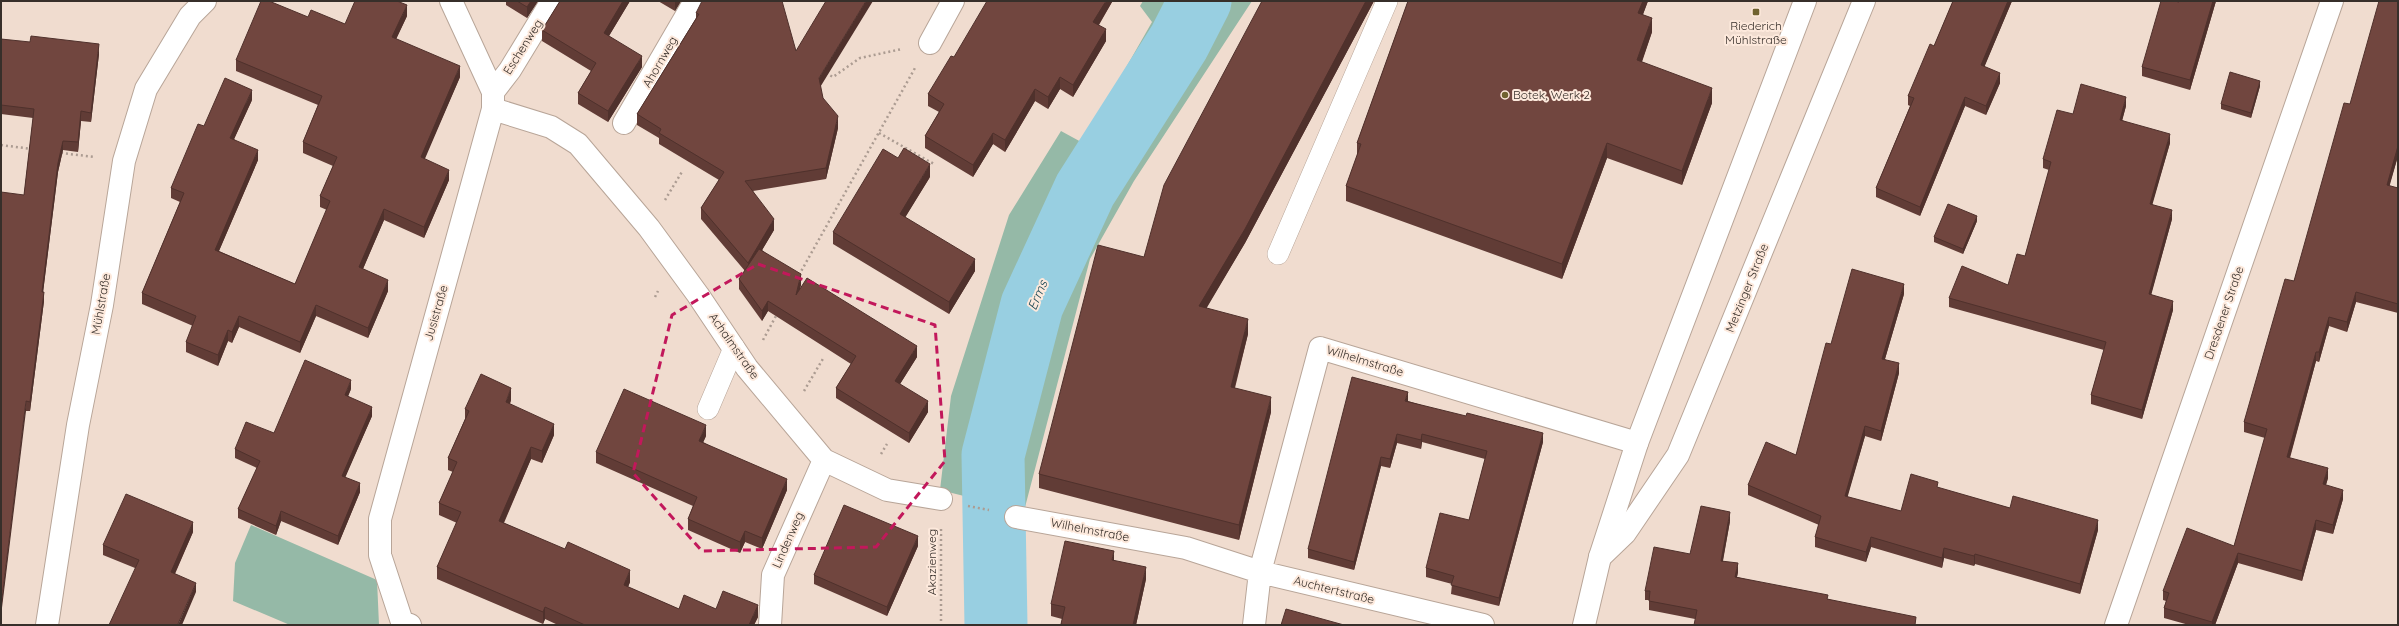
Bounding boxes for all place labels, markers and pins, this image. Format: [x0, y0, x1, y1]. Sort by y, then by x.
marker: Riederich Mühlstraße [1751, 7, 1761, 17]
place label: Riederich Mühlstraße [1725, 18, 1787, 47]
place label: Botek, Werk 2 [1513, 87, 1590, 102]
marker: Botek, Werk 2 [1500, 90, 1510, 100]

